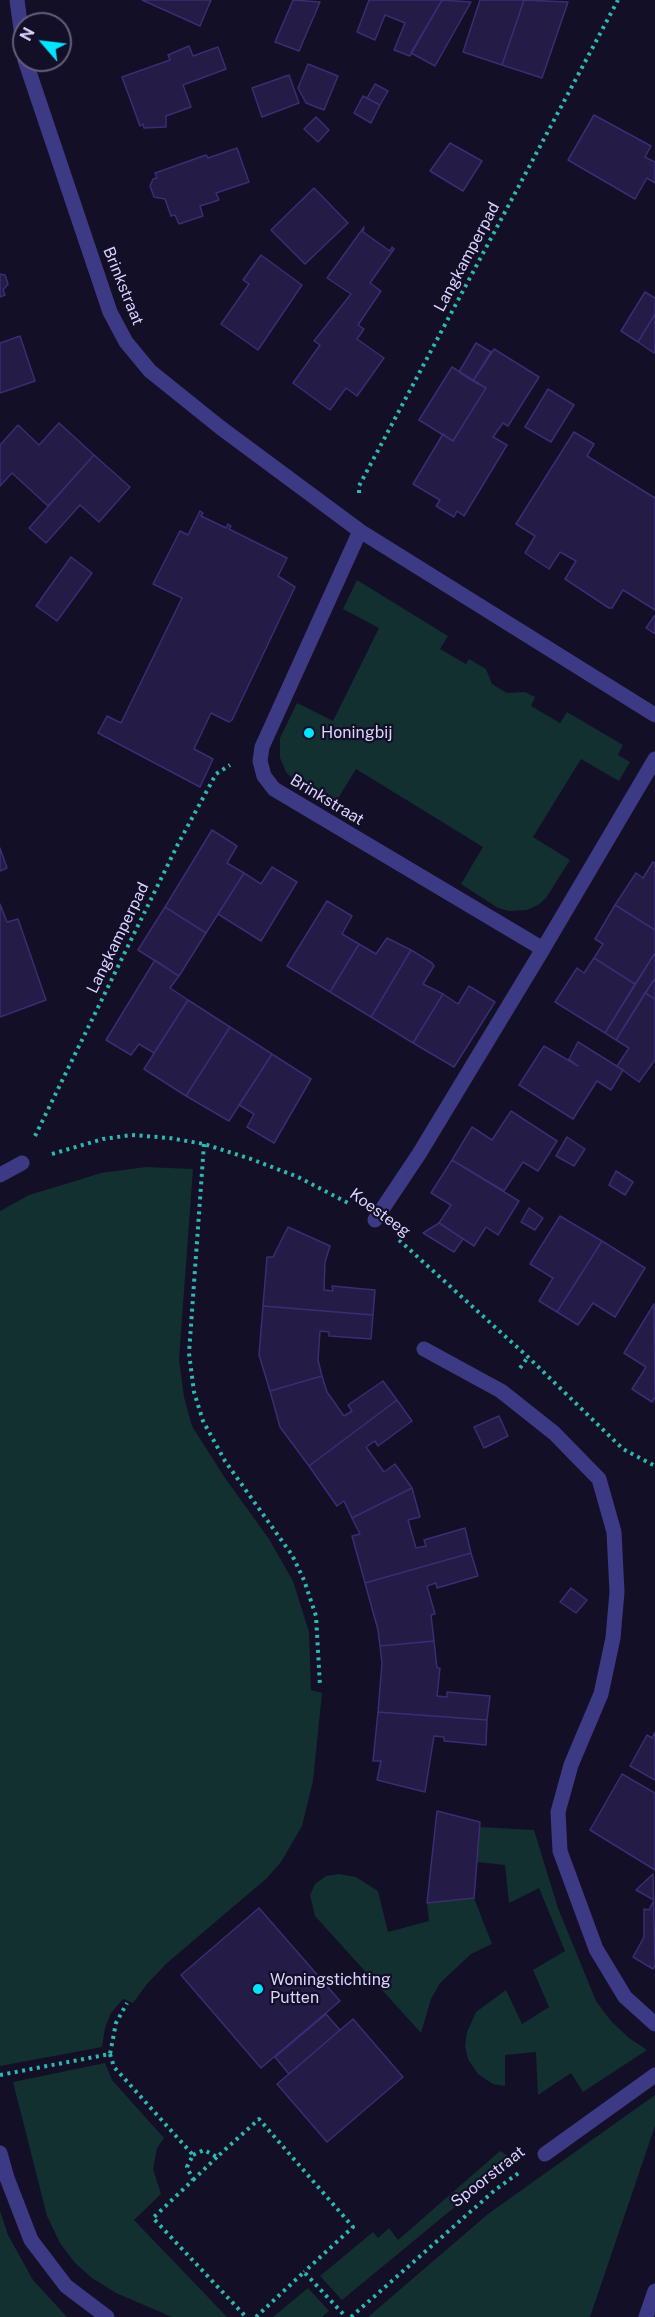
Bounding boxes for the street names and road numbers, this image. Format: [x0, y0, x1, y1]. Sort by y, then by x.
street label: Langkamperpad [430, 199, 504, 315]
street label: Brinkstraat [99, 244, 147, 328]
street label: Brinkstraat [287, 770, 367, 830]
street label: Langkamperpad [83, 879, 153, 997]
street label: Koesteeg [346, 1185, 414, 1241]
street label: Spoorstraat [447, 2142, 529, 2212]

